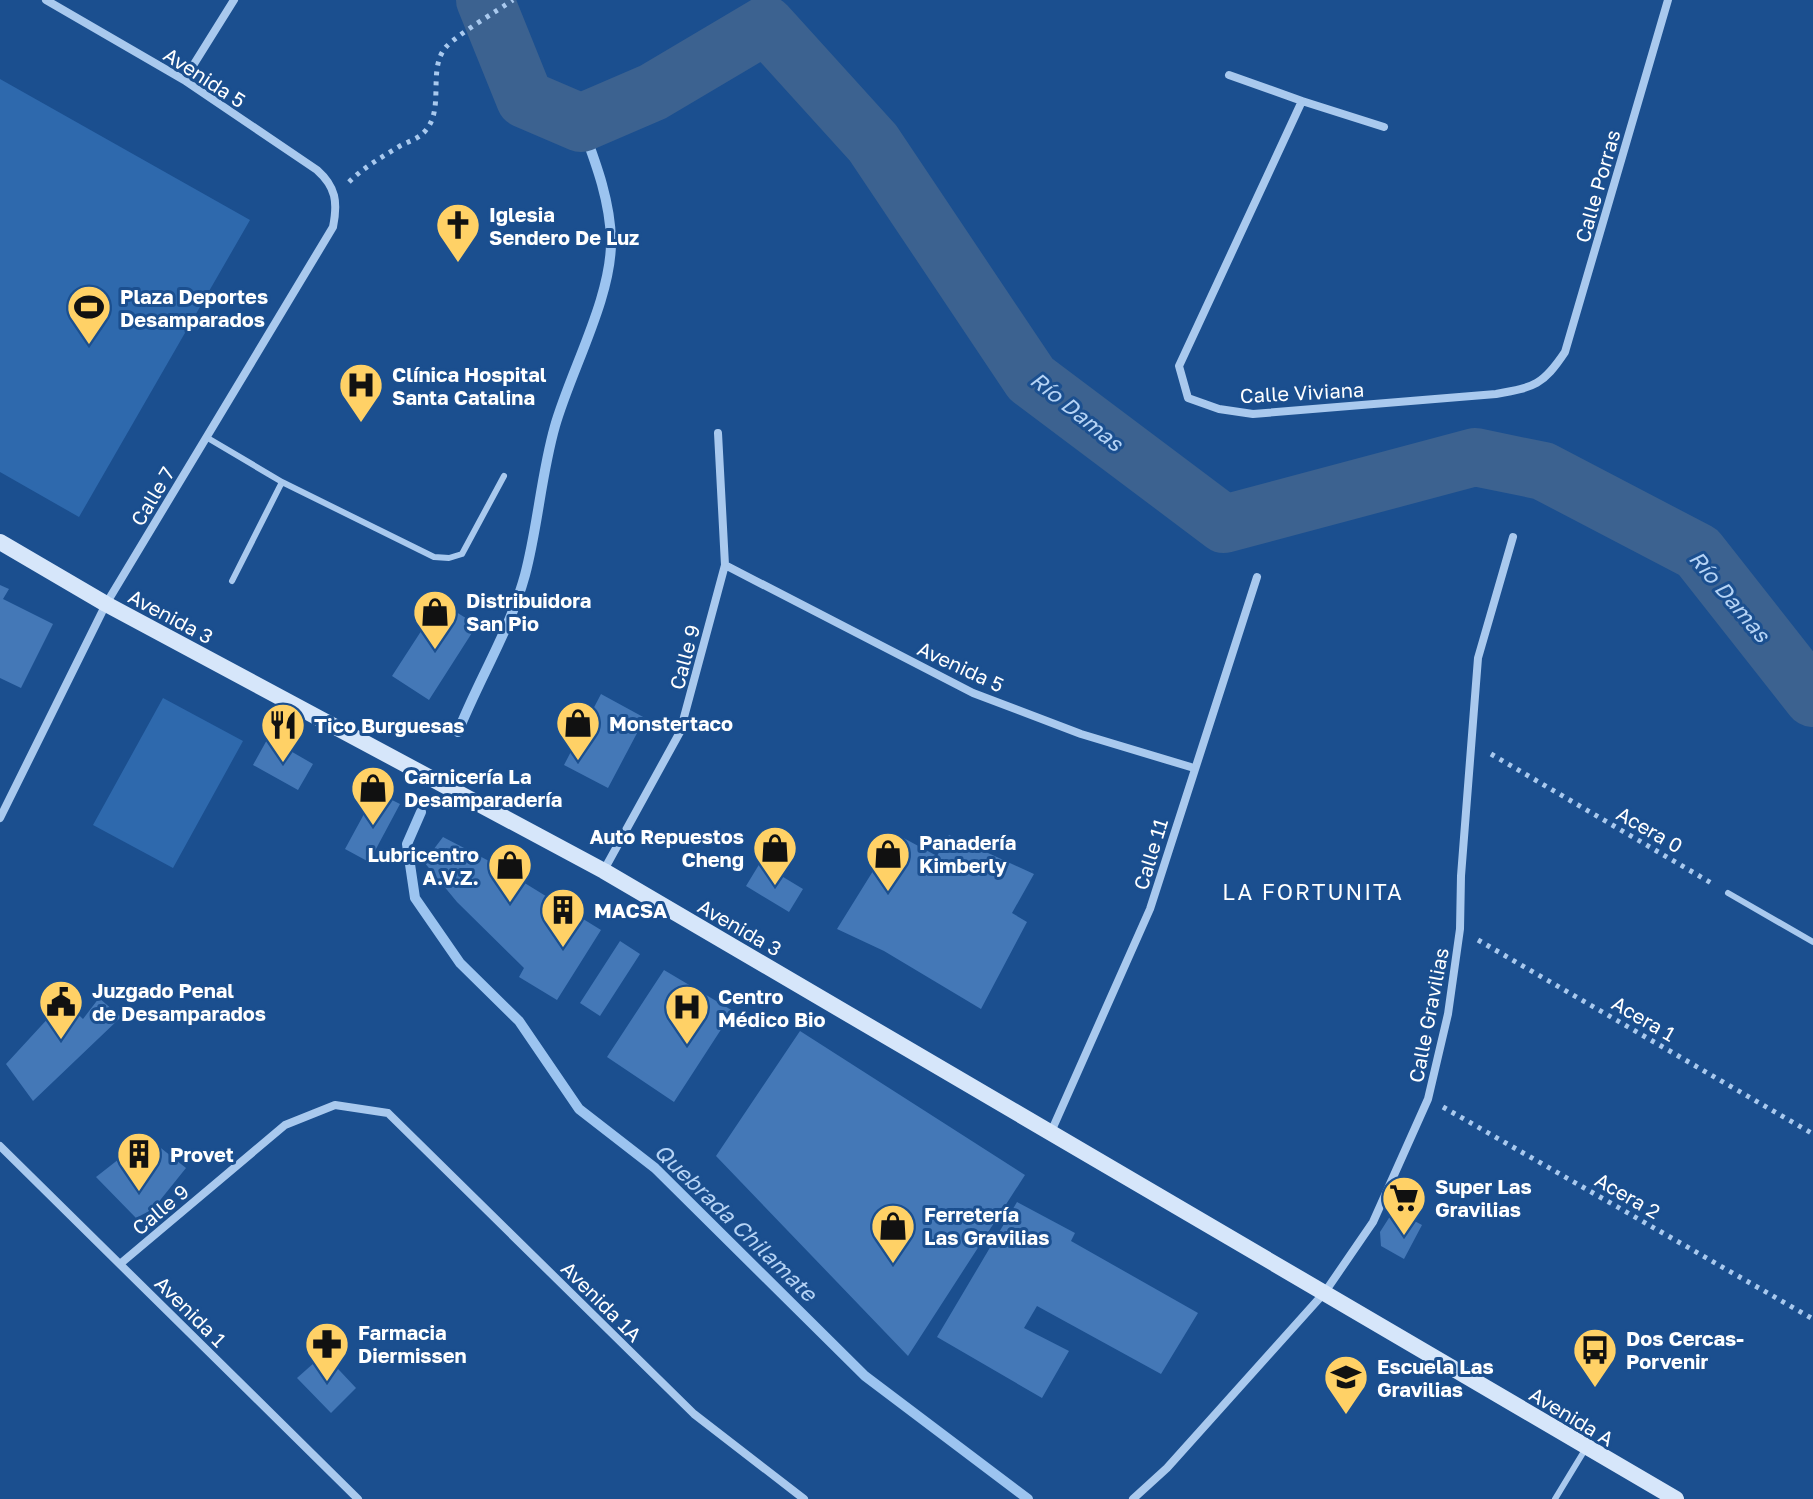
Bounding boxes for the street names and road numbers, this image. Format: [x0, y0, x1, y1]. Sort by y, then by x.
street label: Avenida 5 [160, 42, 250, 112]
street label: Calle Porras [1569, 127, 1625, 245]
street label: Calle Viviana [1239, 377, 1365, 407]
street label: Calle 7 [125, 462, 179, 530]
street label: Avenida 3 [125, 584, 217, 648]
street label: Calle 9 [664, 622, 704, 692]
street label: Avenida 5 [914, 636, 1008, 696]
street label: Acera 0 [1613, 801, 1687, 857]
street label: Calle 11 [1128, 815, 1172, 893]
street label: Avenida 3 [694, 893, 786, 961]
street label: Calle Gravilias [1403, 946, 1453, 1084]
street label: Acera 1 [1608, 990, 1680, 1046]
street label: Acera 2 [1591, 1167, 1665, 1223]
street label: Calle 9 [127, 1179, 193, 1239]
street label: Avenida 1A [557, 1256, 647, 1346]
street label: Avenida 1 [150, 1270, 232, 1352]
street label: Avenida A [1525, 1381, 1619, 1451]

